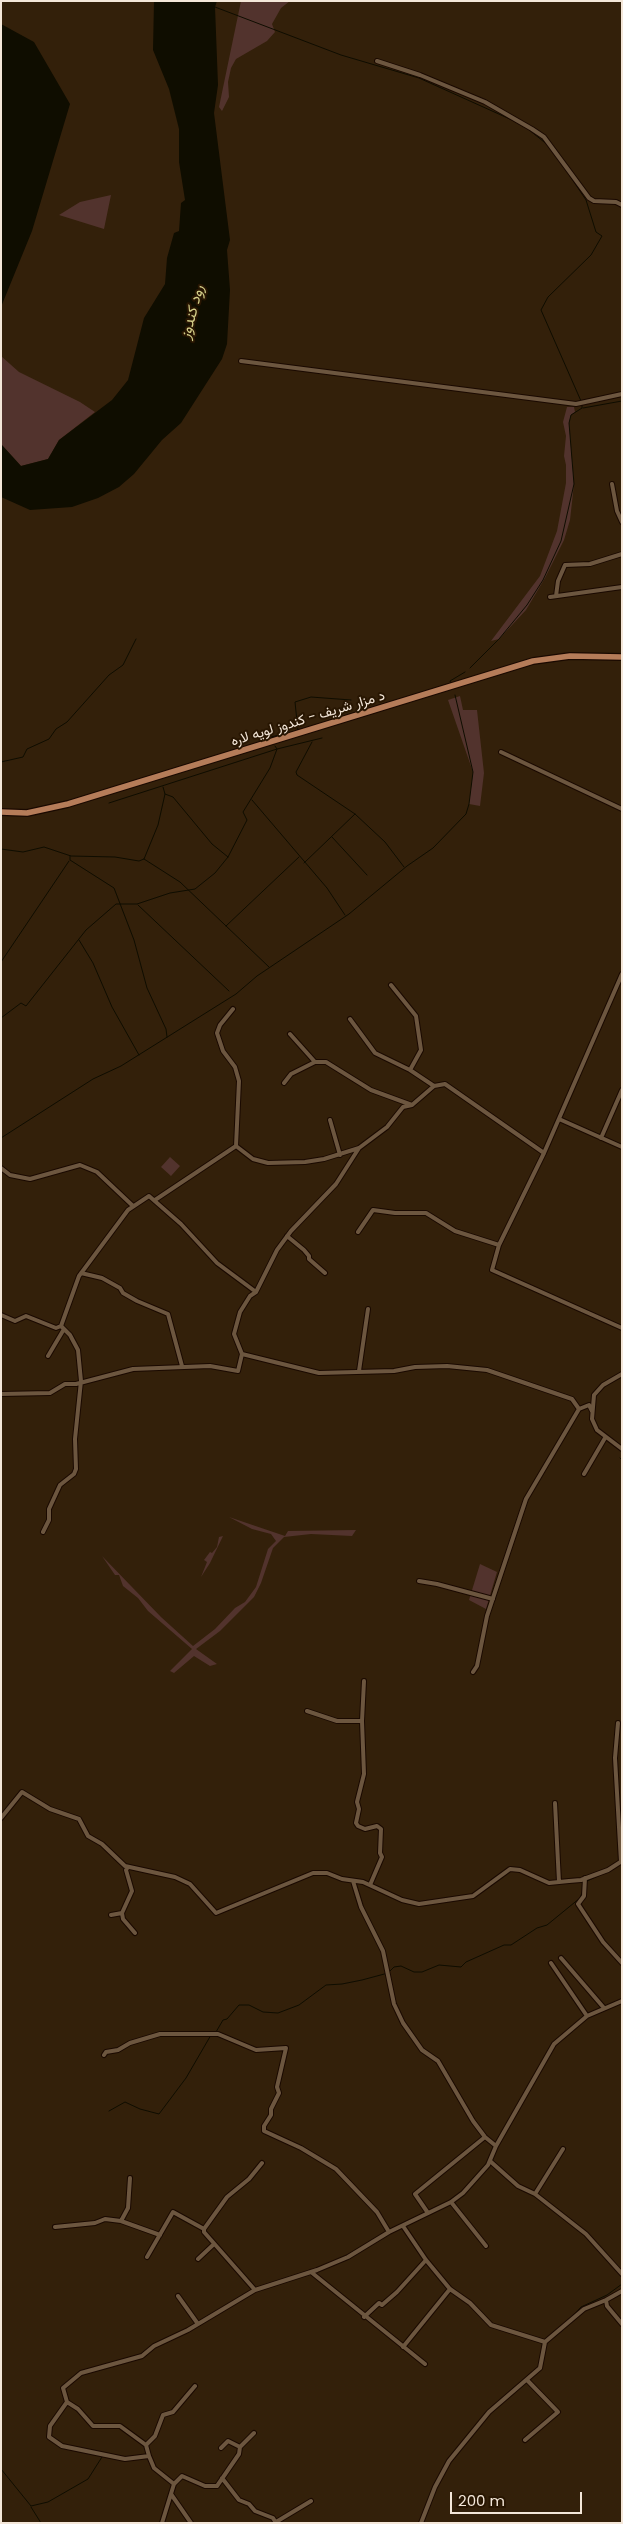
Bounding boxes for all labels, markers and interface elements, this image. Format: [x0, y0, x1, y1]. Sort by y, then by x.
water label: رود کندوز [177, 283, 209, 341]
street label: د مزار شریف - کندوز لویه لاره [229, 688, 387, 750]
scale bar [453, 2482, 586, 2514]
text: 200 m [458, 2490, 505, 2511]

